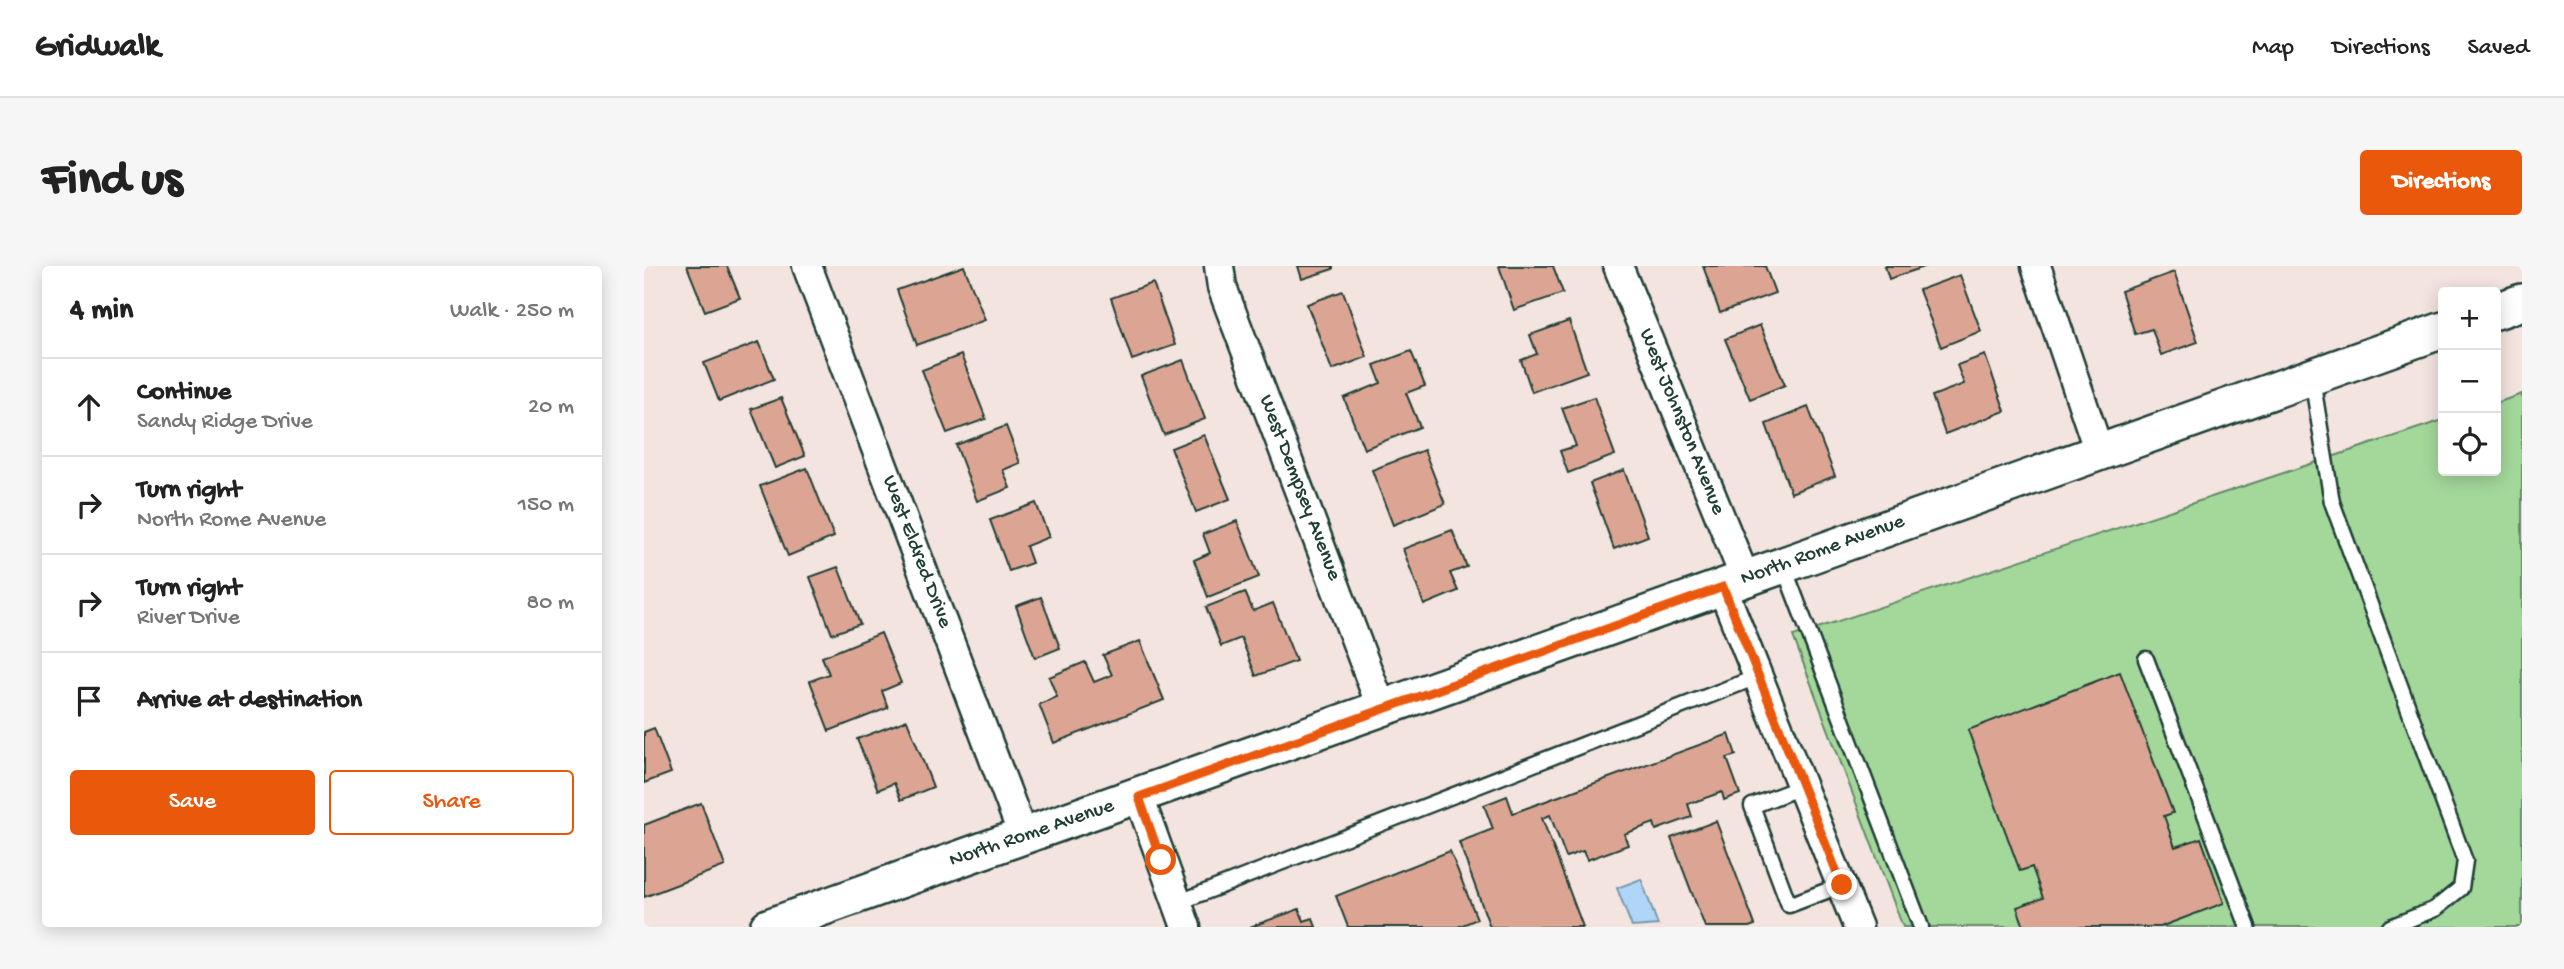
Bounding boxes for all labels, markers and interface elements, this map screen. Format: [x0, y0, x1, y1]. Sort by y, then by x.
text: Gridwalk [35, 29, 160, 67]
text: Map [2252, 34, 2294, 63]
text: Directions [2332, 34, 2430, 63]
text: Saved [2468, 34, 2529, 63]
button: Directions [2360, 150, 2522, 215]
text: Find us [42, 153, 182, 211]
map controls [2438, 287, 2501, 476]
button: + [2438, 287, 2501, 350]
text: 4 min [70, 294, 133, 329]
text: Walk · 250 m [450, 298, 574, 325]
street label: West Johnston Avenue [1632, 325, 1730, 520]
button: − [2438, 350, 2501, 413]
text: Continue [137, 378, 231, 409]
icon: ahead [70, 388, 108, 426]
street label: West Dempsey Avenue [1252, 392, 1346, 585]
text: 20 m [528, 394, 574, 421]
text: Sandy Ridge Drive [137, 409, 313, 436]
button: locate [2438, 413, 2501, 476]
street label: West Eldred Drive [875, 472, 957, 633]
text: Turn right [137, 476, 241, 507]
icon: right [70, 486, 108, 524]
text: 150 m [518, 492, 574, 519]
text: North Rome Avenue [137, 507, 326, 534]
street label: North Rome Avenue [1738, 509, 1909, 592]
text: Turn right [137, 574, 241, 605]
icon: right [70, 584, 108, 622]
text: 80 m [527, 590, 574, 617]
text: River Drive [137, 605, 240, 632]
icon: arrive [70, 682, 108, 720]
text: Arrive at destination [137, 686, 362, 717]
button: Save [70, 770, 315, 835]
button: Share [329, 770, 574, 835]
street label: North Rome Avenue [946, 794, 1119, 874]
route start [1145, 844, 1176, 875]
route end [1826, 869, 1857, 900]

